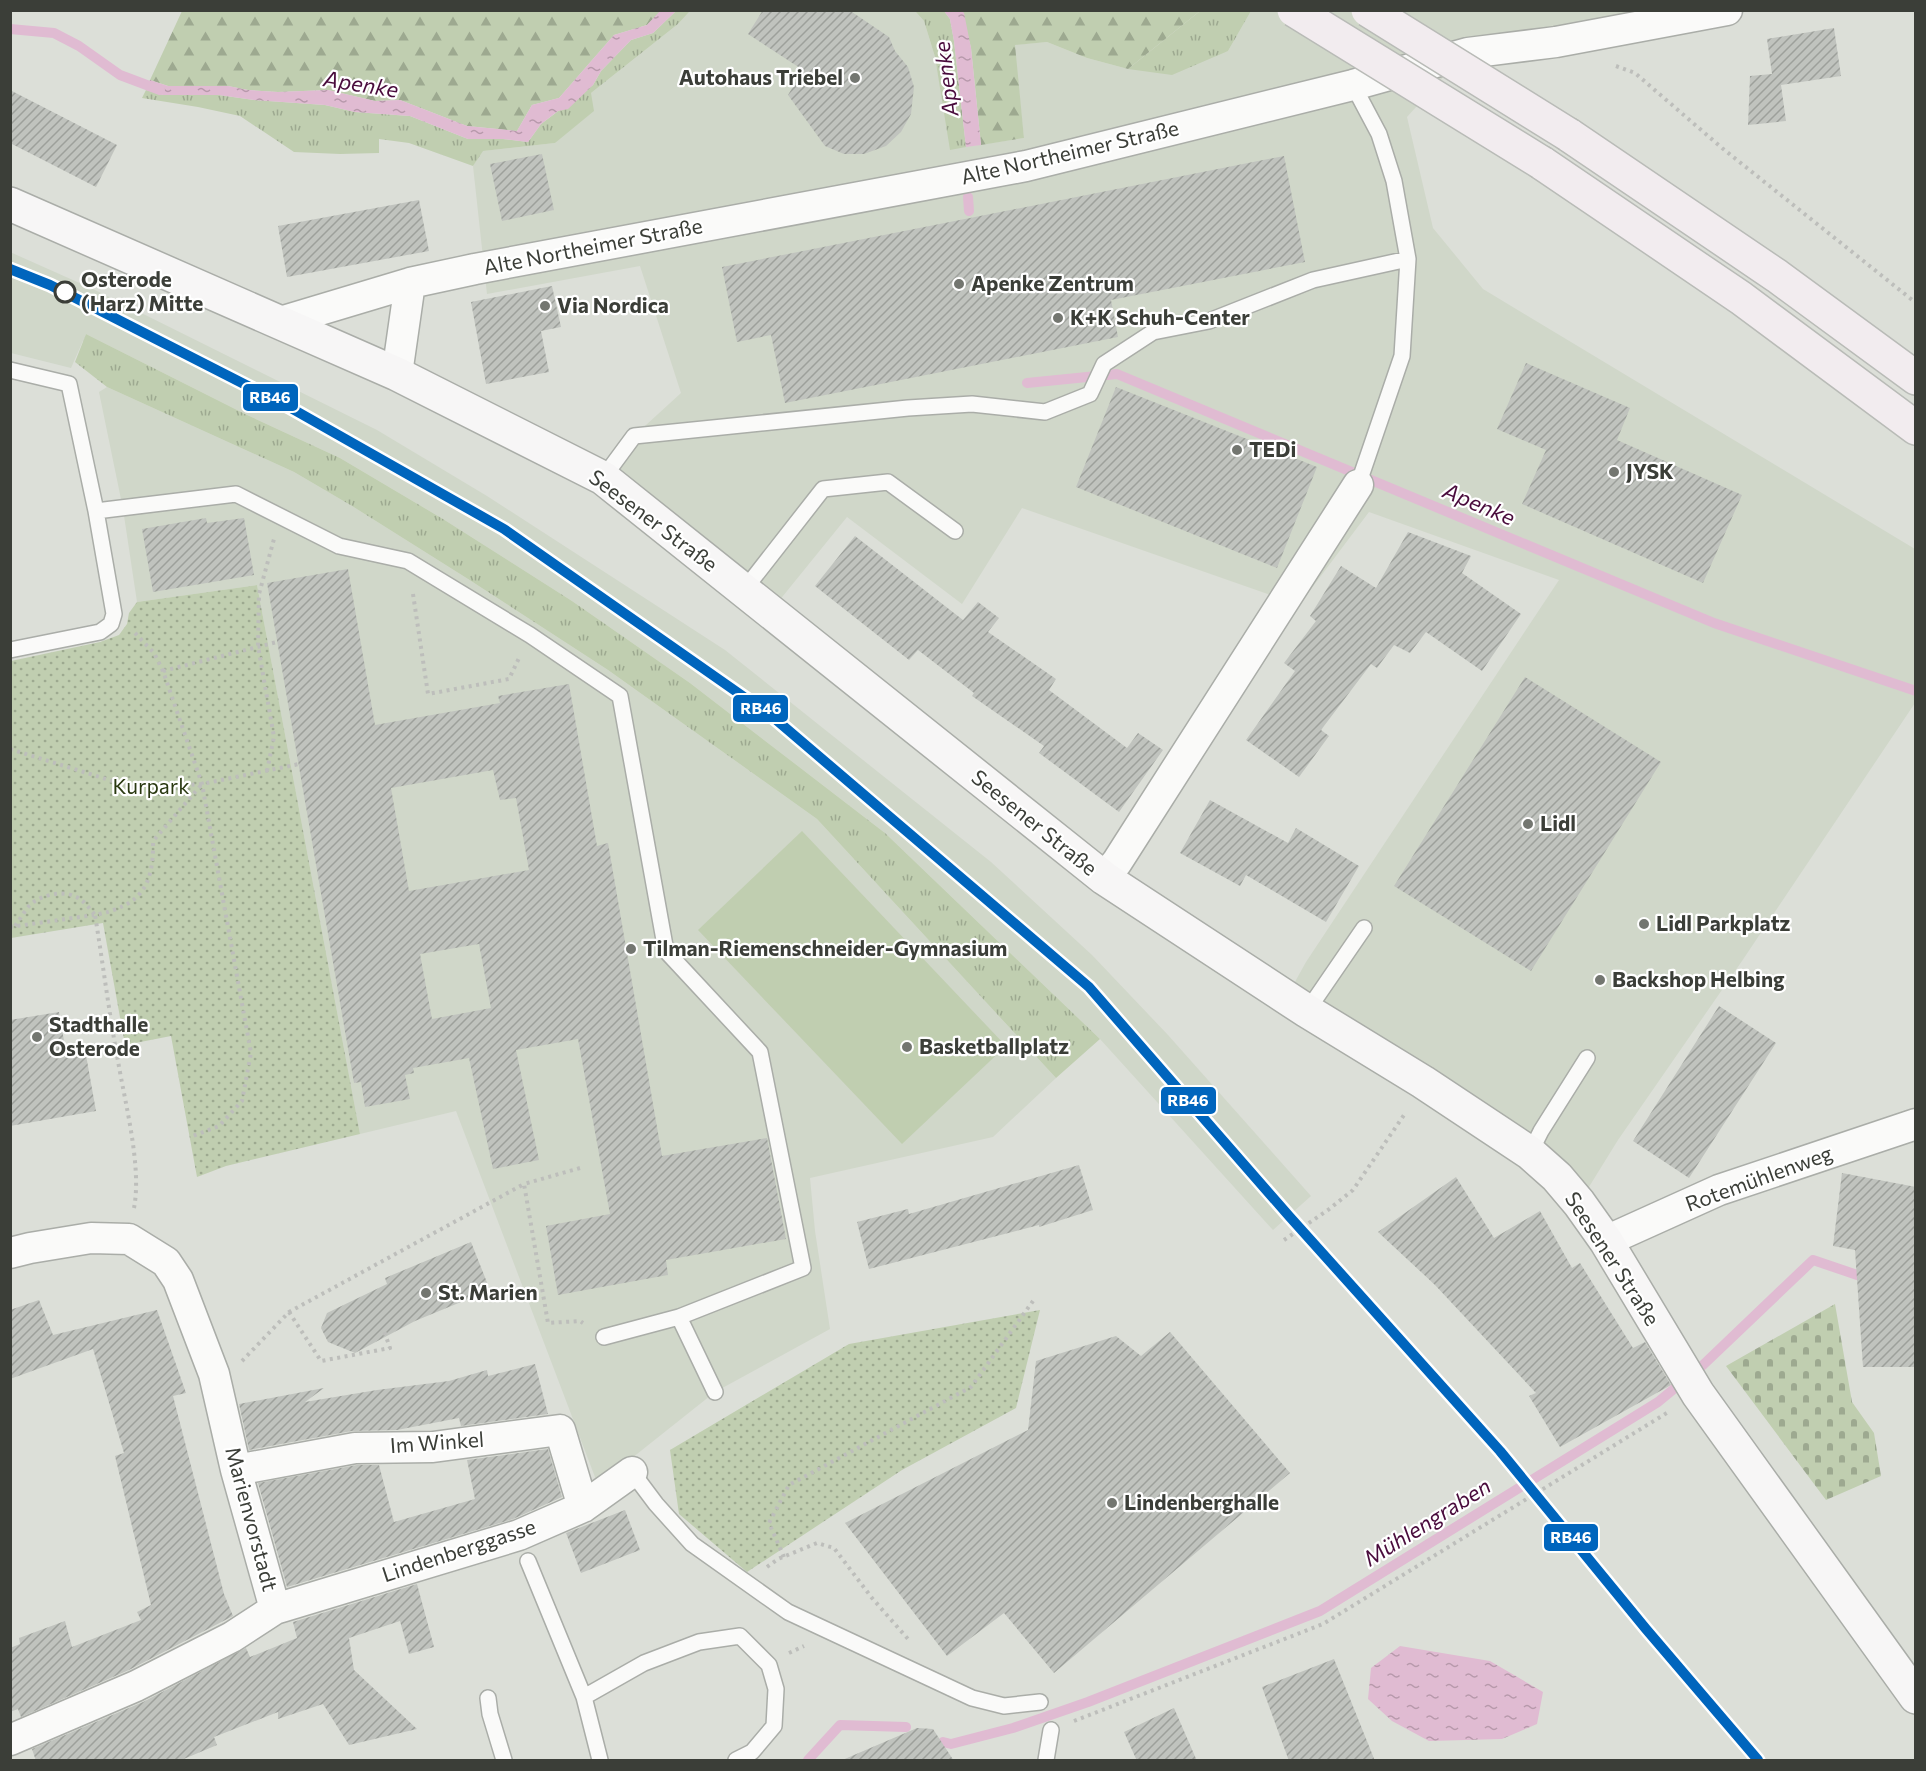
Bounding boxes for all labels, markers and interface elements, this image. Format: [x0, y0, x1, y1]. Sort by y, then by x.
water label: Apenke [927, 40, 964, 119]
water label: Apenke [321, 64, 401, 103]
place label: Autohaus Triebel [679, 64, 843, 89]
marker: Autohaus Triebel [848, 71, 862, 85]
street label: Alte Northeimer Straße [958, 114, 1181, 189]
street label: Alte Northeimer Straße [481, 212, 704, 279]
place label: Osterode (Harz) Mitte [81, 266, 203, 315]
place label: Apenke Zentrum [971, 270, 1134, 295]
marker: Apenke Zentrum [952, 277, 966, 291]
marker: Osterode (Harz) Mitte [54, 281, 76, 303]
place label: Via Nordica [557, 292, 669, 317]
marker: Via Nordica [538, 299, 552, 313]
place label: K+K Schuh-Center [1070, 304, 1250, 329]
marker: K+K Schuh-Center [1051, 311, 1065, 325]
line badge: RB46 [242, 383, 299, 412]
text: RB46 [249, 387, 291, 406]
place label: TEDi [1249, 436, 1296, 461]
marker: TEDi [1230, 443, 1244, 457]
place label: JYSK [1626, 458, 1674, 483]
street label: Seesener Straße [585, 463, 723, 576]
marker: JYSK [1607, 465, 1621, 479]
water label: Apenke [1438, 476, 1520, 531]
line badge: RB46 [732, 694, 789, 723]
text: RB46 [740, 698, 782, 717]
street label: Seesener Straße [967, 764, 1103, 880]
park label: Kurpark [112, 773, 190, 798]
place label: Lidl [1540, 810, 1576, 835]
marker: Lidl [1521, 817, 1535, 831]
place label: Lidl Parkplatz [1656, 910, 1791, 935]
marker: Lidl Parkplatz [1637, 917, 1651, 931]
place label: Tilman-Riemenschneider-Gymnasium [643, 935, 1007, 960]
marker: Tilman-Riemenschneider-Gymnasium [624, 942, 638, 956]
place label: Backshop Helbing [1612, 966, 1785, 991]
marker: Backshop Helbing [1593, 973, 1607, 987]
place label: Stadthalle Osterode [49, 1011, 148, 1060]
marker: Stadthalle Osterode [30, 1030, 44, 1044]
place label: Basketballplatz [919, 1033, 1069, 1058]
marker: Basketballplatz [900, 1040, 914, 1054]
line badge: RB46 [1160, 1086, 1217, 1115]
text: RB46 [1167, 1090, 1209, 1109]
street label: Rotemühlenweg [1682, 1139, 1835, 1216]
street label: Seesener Straße [1561, 1187, 1666, 1330]
place label: St. Marien [438, 1279, 538, 1304]
marker: St. Marien [419, 1286, 433, 1300]
street label: Im Winkel [389, 1426, 485, 1457]
street label: Marienvorstadt [221, 1444, 284, 1593]
water label: Mühlengraben [1358, 1472, 1495, 1571]
place label: Lindenberghalle [1124, 1489, 1279, 1514]
marker: Lindenberghalle [1105, 1496, 1119, 1510]
street label: Lindenberggasse [378, 1513, 539, 1586]
line badge: RB46 [1543, 1523, 1599, 1552]
text: RB46 [1550, 1527, 1592, 1546]

